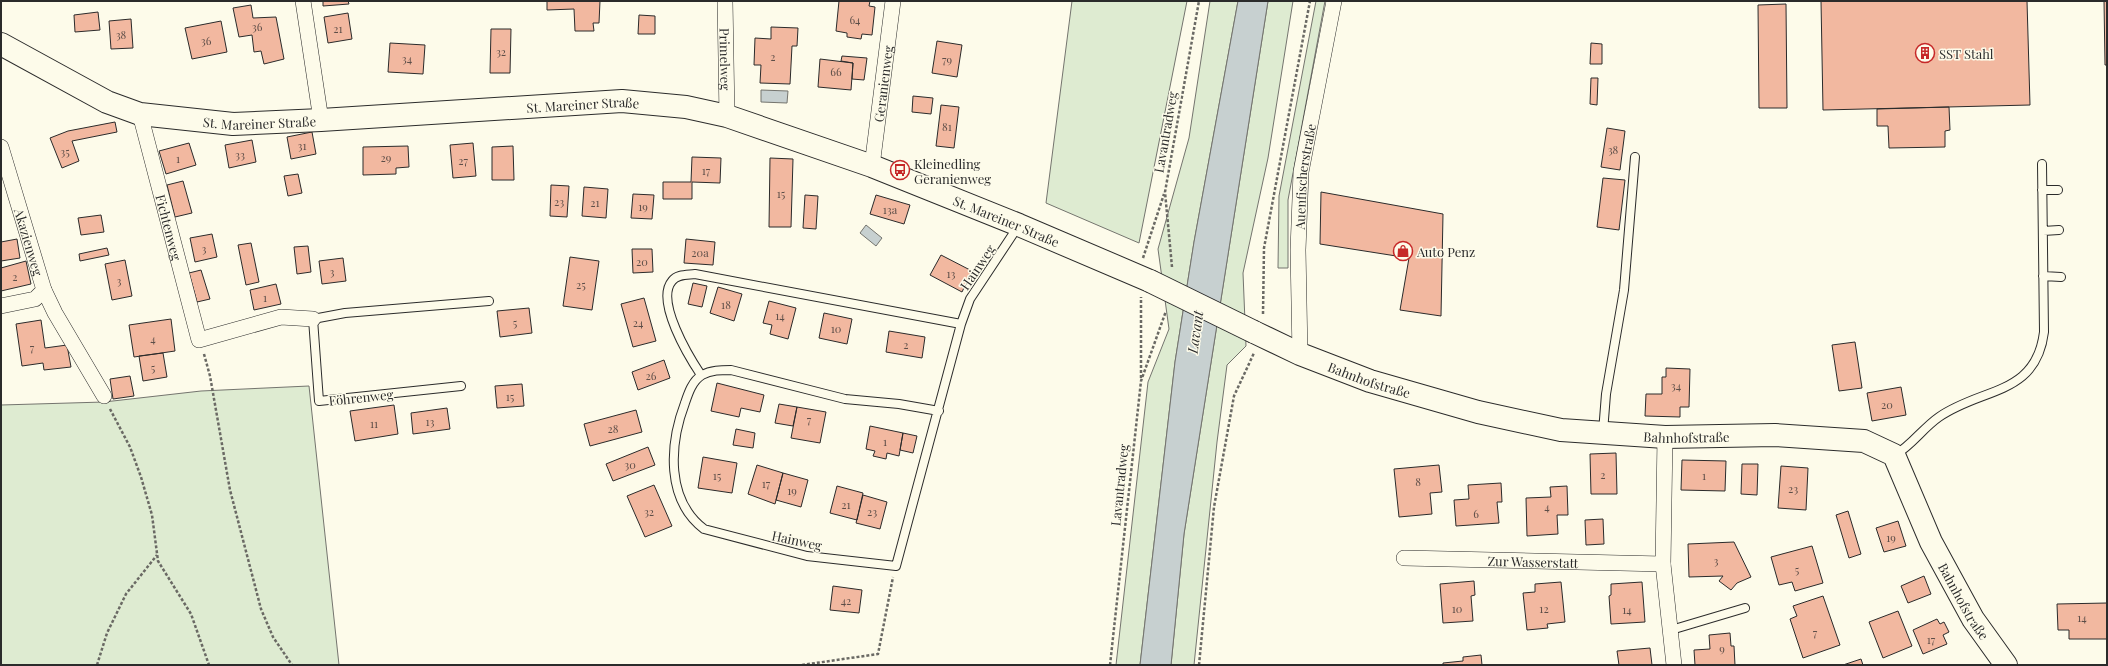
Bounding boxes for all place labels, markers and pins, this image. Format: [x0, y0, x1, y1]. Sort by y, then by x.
building icon: SST Stahl [1914, 42, 1936, 64]
place label: SST Stahl [1939, 45, 1994, 62]
place label: Kleinedling Geranienweg [914, 155, 991, 187]
bus stop icon: Kleinedling Geranienweg [889, 159, 911, 181]
shop icon: Auto Penz [1392, 240, 1414, 262]
place label: Auto Penz [1416, 243, 1475, 260]

